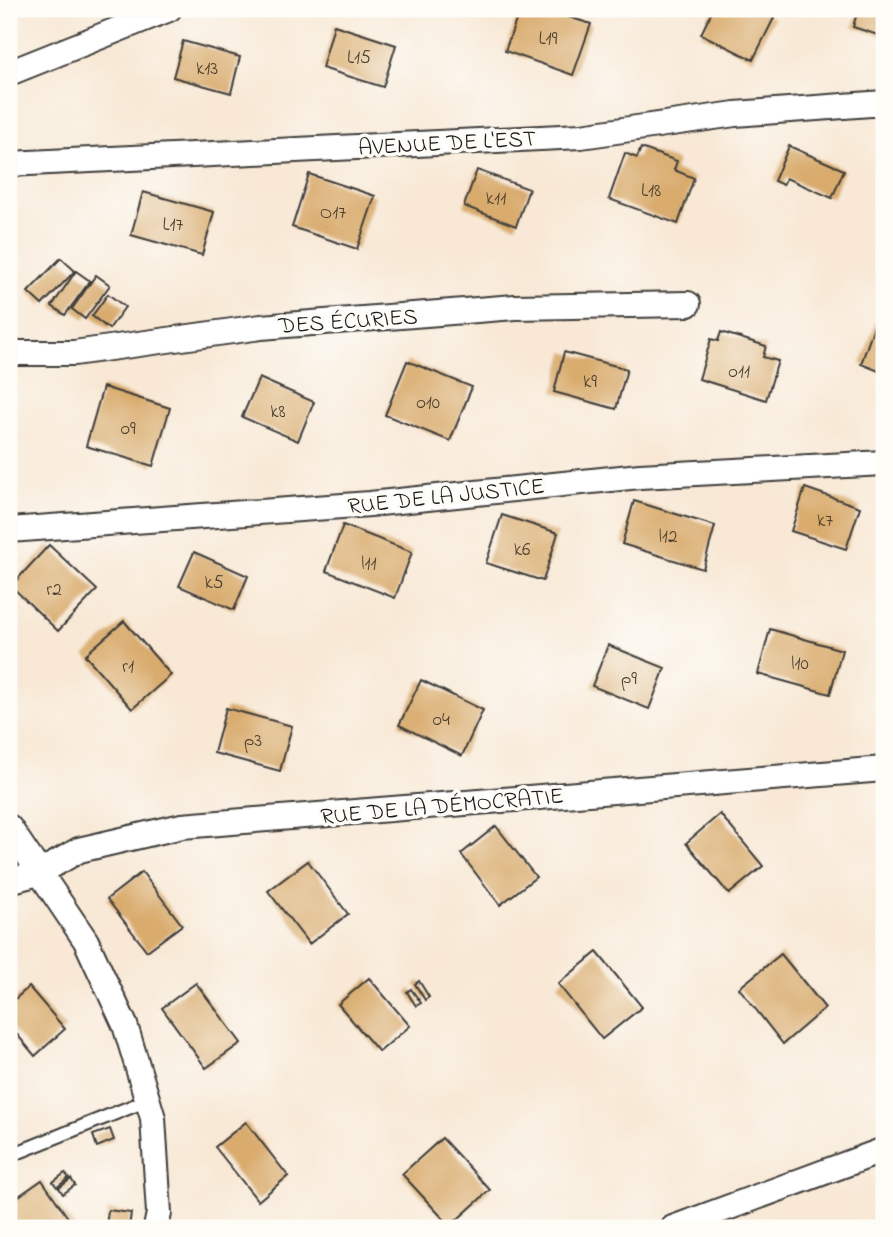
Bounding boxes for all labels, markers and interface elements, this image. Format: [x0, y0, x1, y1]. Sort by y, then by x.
house number: L19 [539, 26, 558, 53]
house number: L15 [347, 45, 371, 72]
house number: k13 [196, 56, 218, 83]
street label: AVENUE DE L'EST [357, 123, 537, 166]
house number: L18 [641, 178, 661, 205]
house number: k11 [486, 186, 506, 213]
house number: O17 [320, 200, 346, 227]
house number: L17 [163, 212, 184, 239]
street label: DES ÉCURIES [277, 301, 419, 344]
house number: o11 [728, 359, 750, 386]
house number: k9 [583, 369, 597, 396]
house number: o10 [416, 390, 440, 417]
house number: k8 [270, 399, 286, 426]
house number: o9 [120, 416, 136, 443]
street label: RUE DE LA JUSTICE [346, 471, 546, 524]
house number: k7 [817, 508, 833, 535]
house number: l12 [659, 524, 677, 551]
house number: k6 [514, 537, 530, 564]
house number: l11 [361, 551, 377, 578]
house number: k5 [204, 570, 224, 597]
house number: r2 [46, 577, 62, 604]
house number: l10 [791, 651, 809, 678]
house number: r1 [122, 654, 134, 681]
house number: p9 [621, 666, 637, 693]
house number: o4 [432, 707, 450, 734]
house number: p3 [244, 728, 262, 755]
street label: RUE DE LA DÉMOCRATIE [319, 780, 565, 835]

